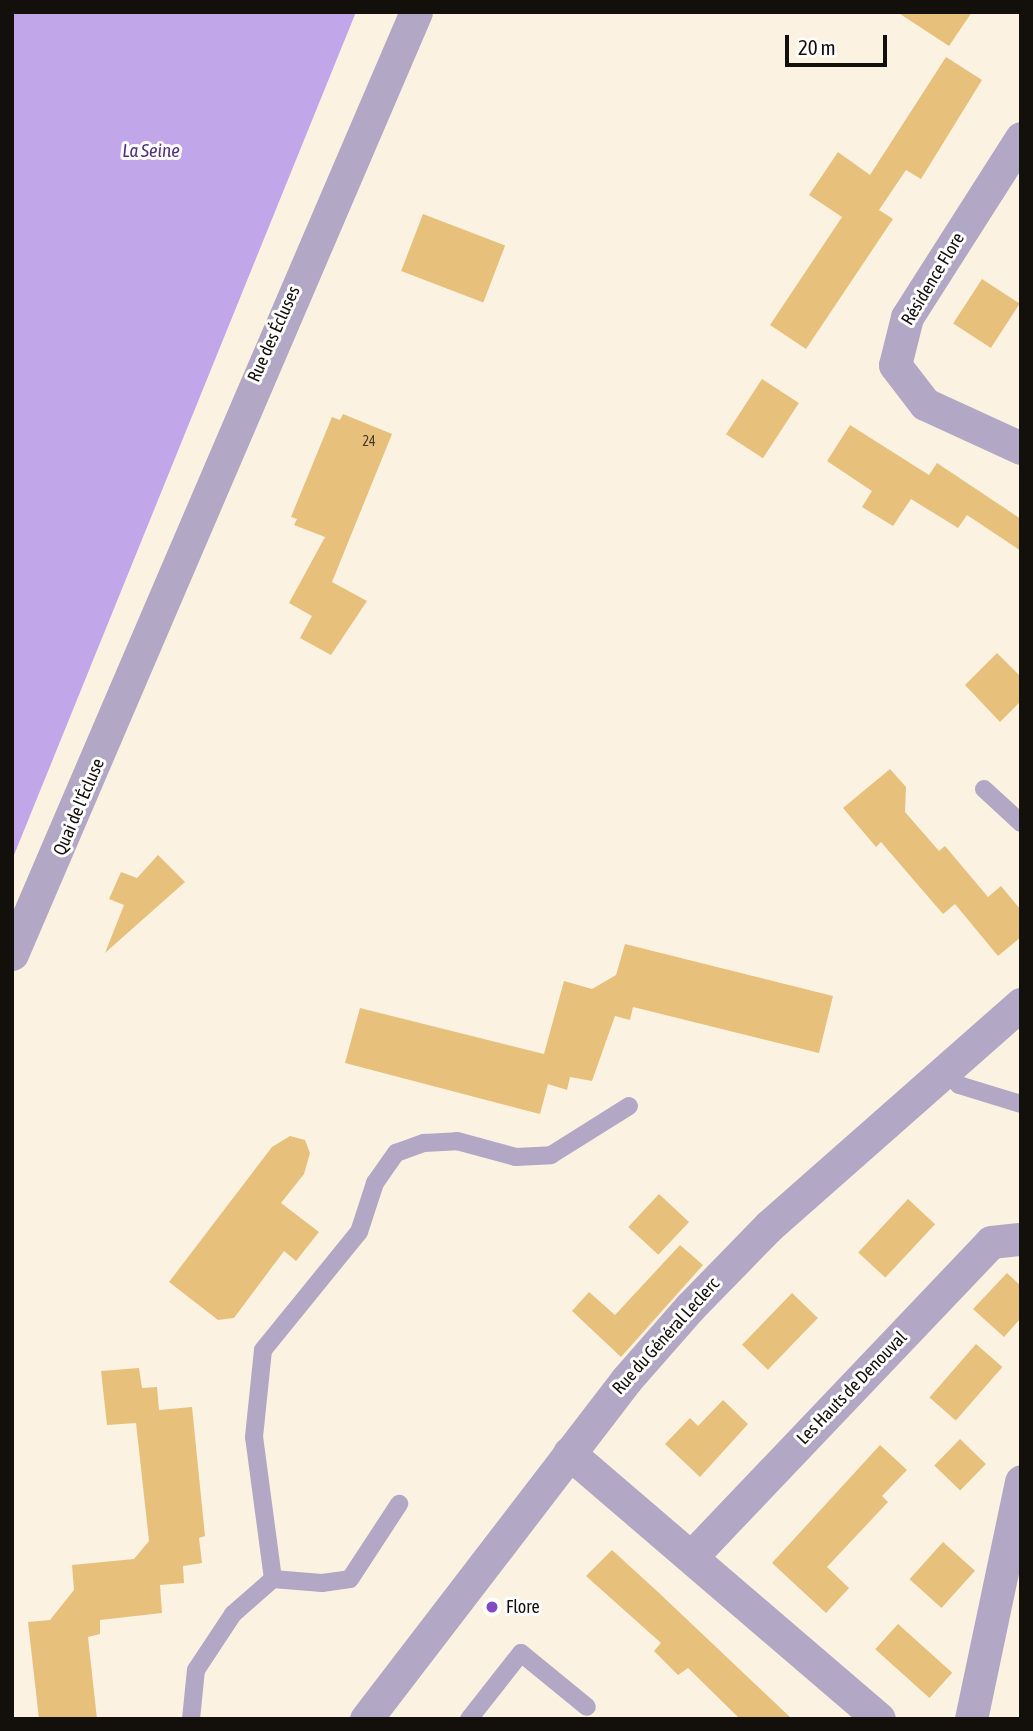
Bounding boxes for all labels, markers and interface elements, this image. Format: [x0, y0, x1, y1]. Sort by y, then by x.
scale bar [788, 21, 890, 65]
text: 20 m [798, 35, 836, 59]
water label: La Seine [122, 140, 180, 162]
street label: Résidence Flore [897, 229, 969, 329]
street label: Rue des Écluses [243, 283, 305, 385]
house number: 24 [362, 433, 376, 449]
street label: Quai de l'Écluse [49, 755, 109, 859]
street label: Rue du Général Leclerc [608, 1273, 724, 1399]
street label: Les Hauts de Denouval [792, 1327, 912, 1449]
place label: Flore [506, 1596, 540, 1618]
marker: Flore [484, 1599, 500, 1615]

